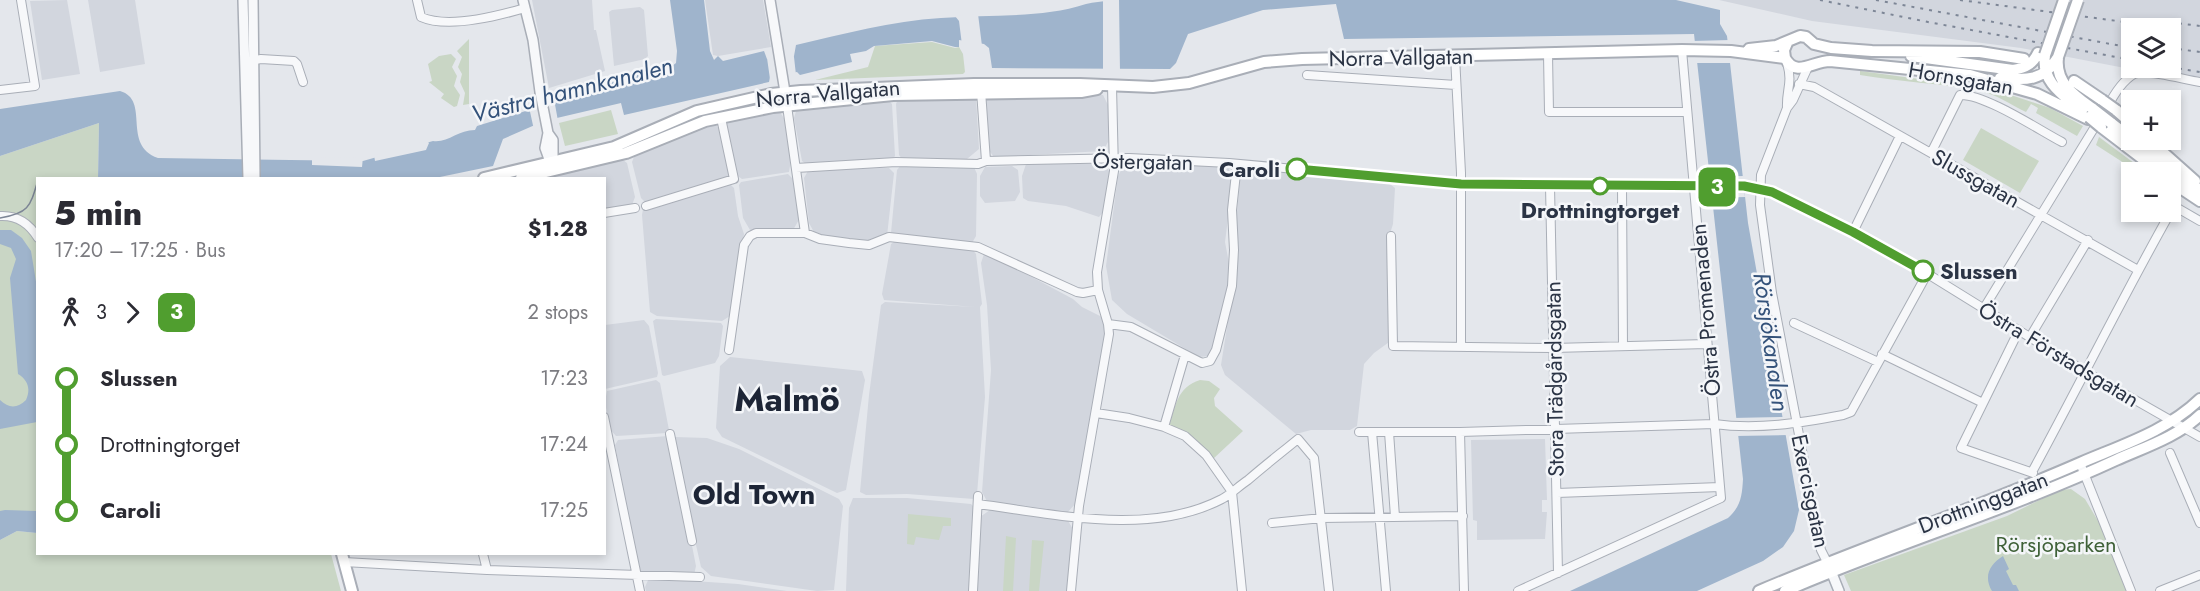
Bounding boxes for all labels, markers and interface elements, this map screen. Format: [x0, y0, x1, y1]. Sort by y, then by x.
map controls [2121, 18, 2181, 222]
button: layers [2121, 18, 2181, 78]
street label: Norra Vallgatan [1328, 40, 1474, 74]
water label: Västra hamnkanalen [467, 48, 676, 131]
street label: Hornsgatan [1906, 53, 2016, 103]
street label: Norra Vallgatan [754, 71, 902, 115]
button: + [2121, 90, 2181, 150]
street label: Slussgatan [1926, 141, 2026, 215]
street label: Östergatan [1092, 144, 1194, 178]
place label: Caroli [1219, 153, 1280, 185]
marker: Caroli [1286, 158, 1308, 180]
button: − [2121, 162, 2181, 222]
line badge: 3 [1698, 168, 1736, 207]
text: 3 [1710, 172, 1724, 202]
marker: Drottningtorget [1591, 177, 1609, 195]
text: 5 min [54, 190, 142, 237]
place label: Drottningtorget [1521, 194, 1679, 226]
text: $1.28 [528, 212, 588, 244]
street label: Östra Promenaden [1682, 222, 1728, 398]
text: 17:20 – 17:25 · Bus [54, 236, 226, 265]
place label: Slussen [1940, 255, 2018, 287]
marker: Slussen [1912, 260, 1934, 282]
water label: Rörsjökanalen [1744, 270, 1799, 414]
street label: Stora Trädgårdsgatan [1536, 281, 1572, 477]
street label: Östra Förstadsgatan [1972, 293, 2146, 415]
icon: walk [54, 296, 87, 329]
icon: forward [116, 296, 149, 329]
text: 3 [170, 297, 183, 327]
text: 3 [96, 298, 107, 327]
text: 2 stops [527, 298, 588, 327]
text: Slussen [100, 362, 178, 394]
text: 17:23 [540, 364, 588, 393]
district label: Malmö [734, 375, 840, 424]
text: Drottningtorget [100, 428, 240, 460]
text: 17:24 [539, 430, 588, 459]
street label: Exercisgatan [1783, 431, 1839, 551]
street label: Drottninggatan [1913, 463, 2053, 541]
district label: Old Town [693, 474, 815, 515]
text: Caroli [100, 494, 161, 526]
text: 17:25 [540, 496, 588, 525]
park label: Rörsjöparken [1995, 528, 2117, 560]

